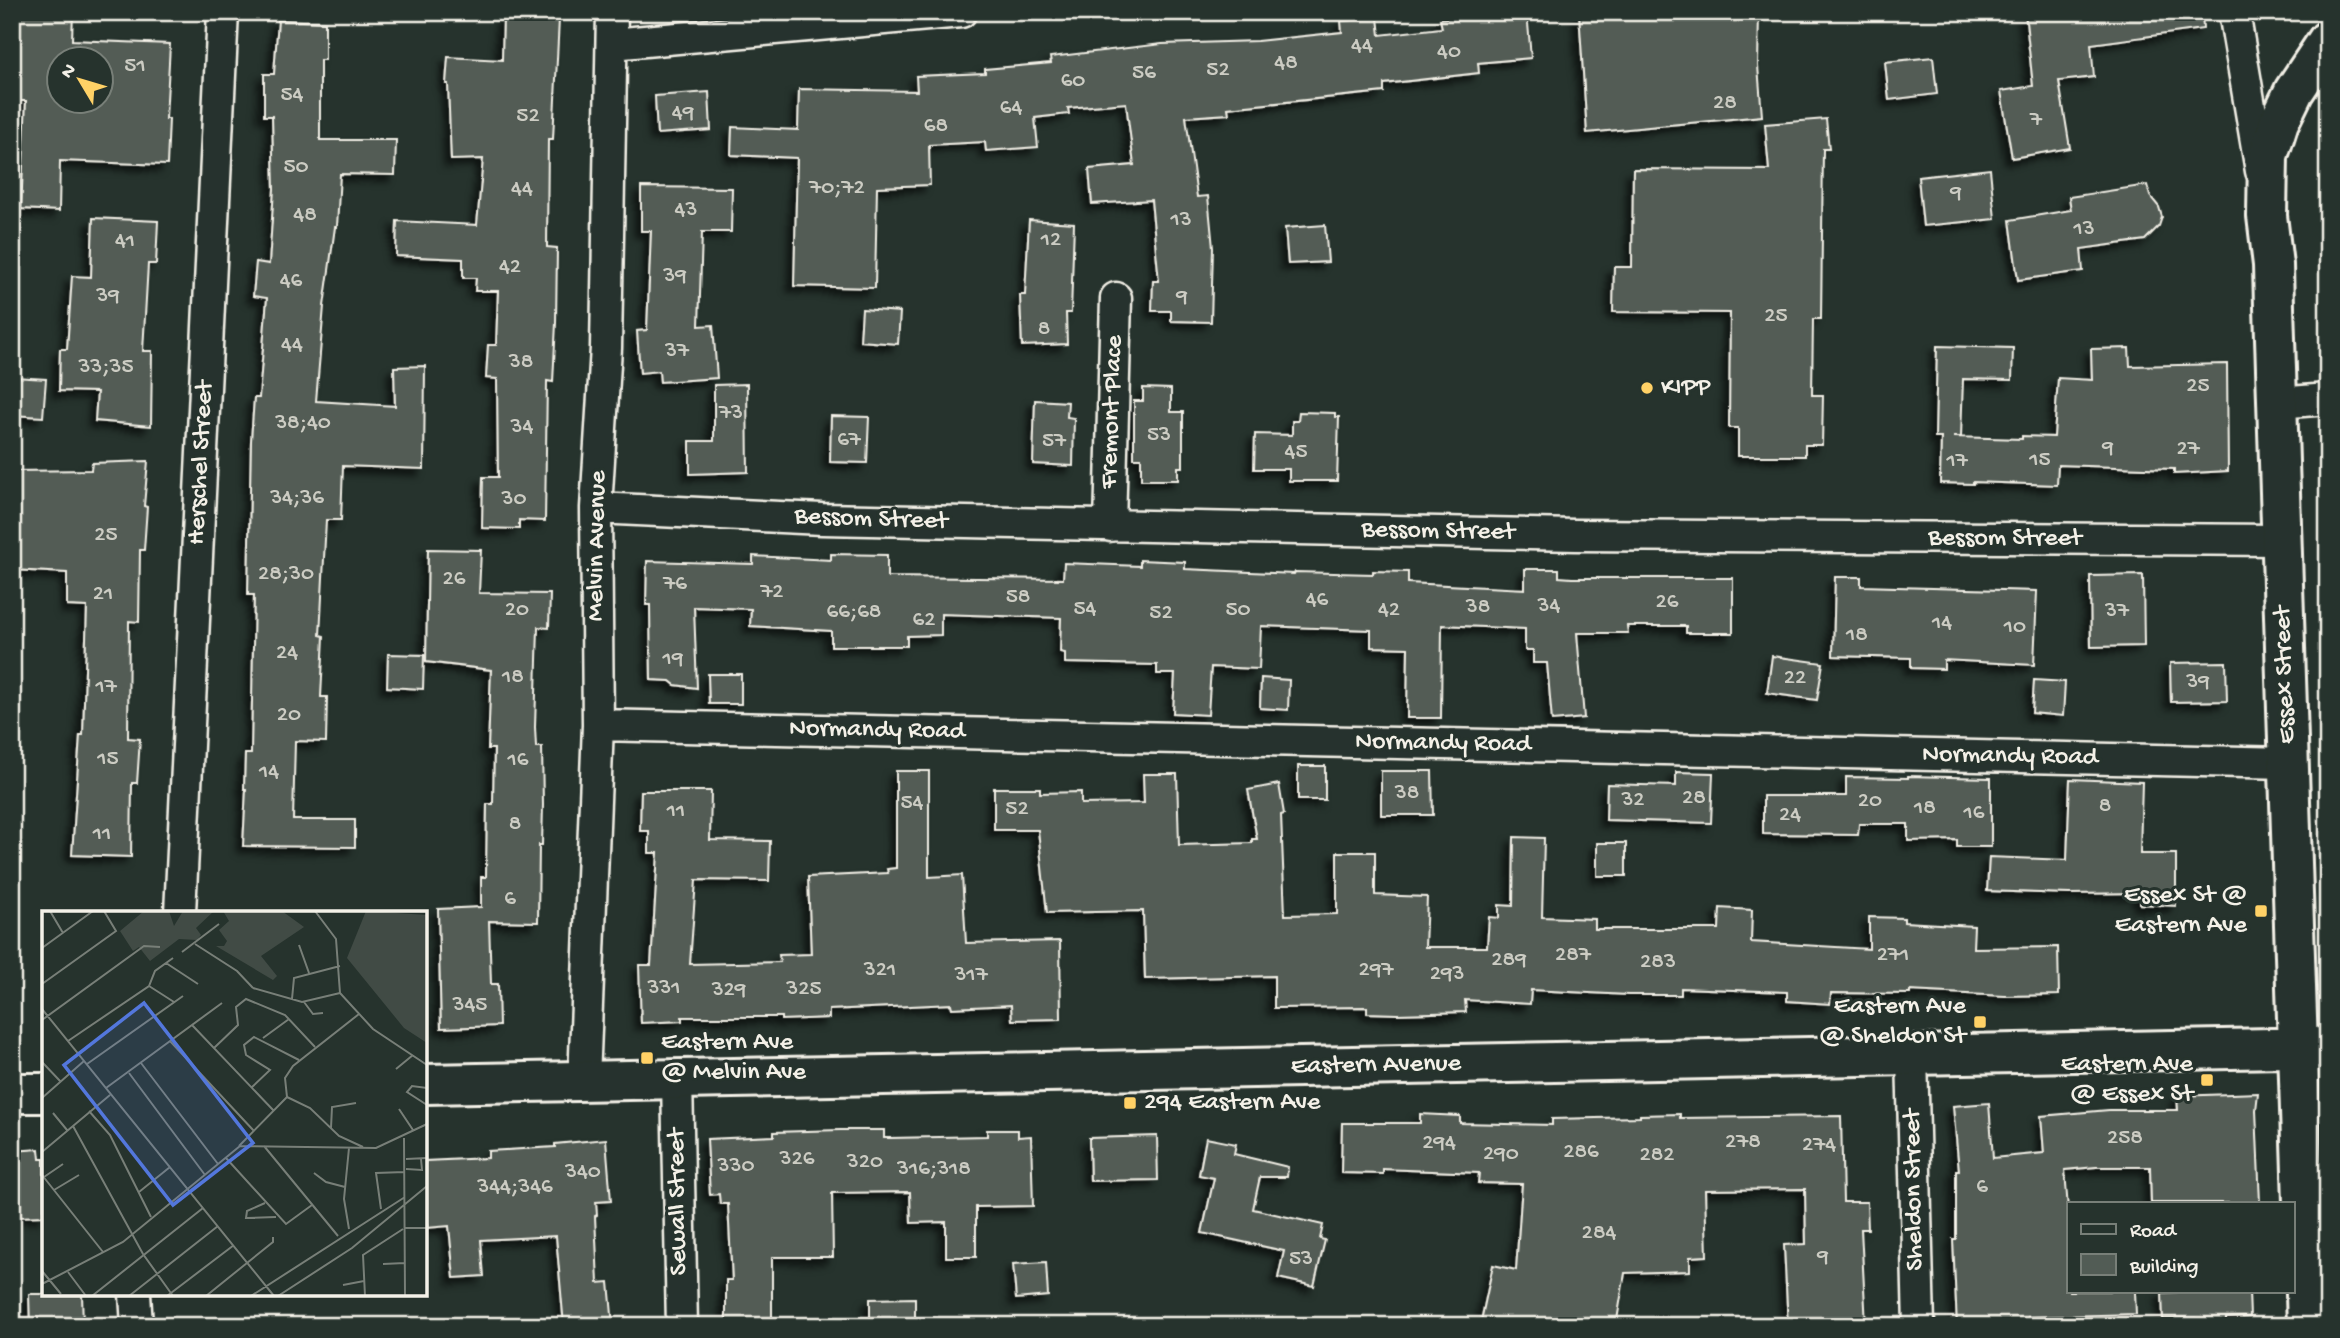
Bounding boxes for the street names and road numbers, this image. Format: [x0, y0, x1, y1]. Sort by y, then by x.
street label: Fremont Place [1095, 334, 1131, 490]
street label: Herschel Street [182, 378, 222, 546]
street label: Melvin Avenue [581, 470, 615, 622]
street label: Bessom Street [793, 502, 951, 538]
street label: Bessom Street [1360, 515, 1517, 549]
street label: Bessom Street [1927, 524, 2084, 555]
street label: Essex Street [2268, 603, 2304, 744]
street label: Normandy Road [789, 714, 967, 748]
street label: Normandy Road [1355, 727, 1533, 761]
street label: Normandy Road [1922, 740, 2100, 774]
street label: Eastern Avenue [1291, 1049, 1462, 1083]
street label: Sheldon Street [1898, 1106, 1932, 1271]
street label: Sewall Street [662, 1126, 696, 1276]

